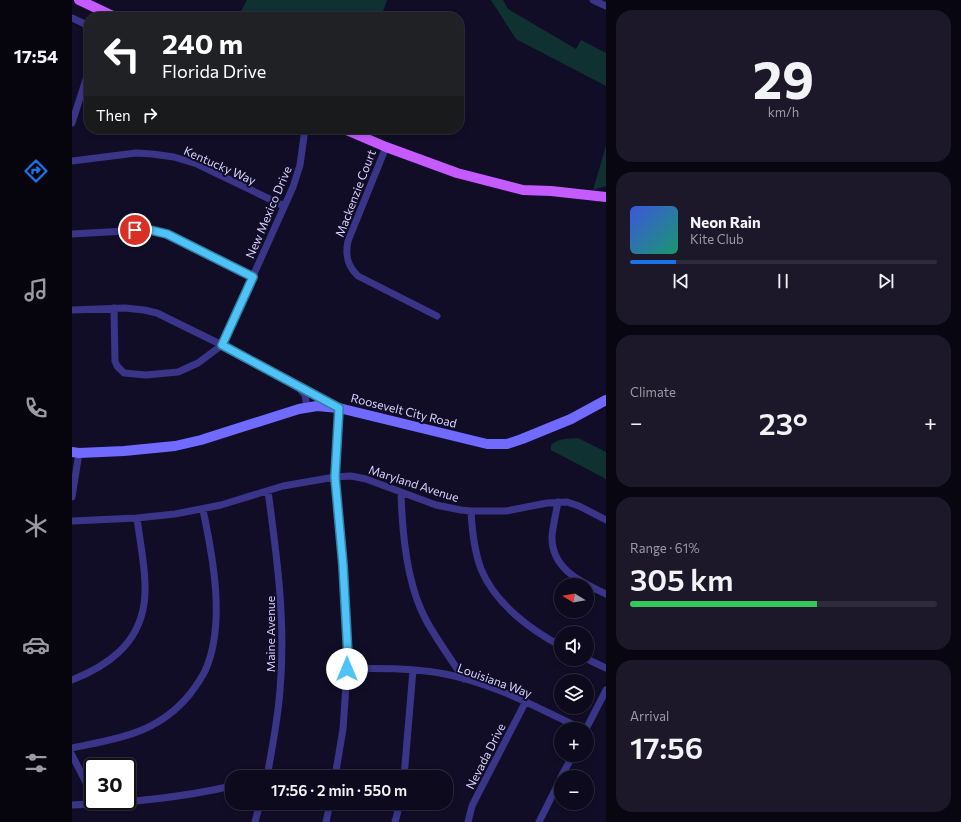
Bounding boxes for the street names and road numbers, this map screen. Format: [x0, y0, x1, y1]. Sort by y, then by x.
street label: Kentucky Way [182, 143, 258, 187]
street label: Mackenzie Court [332, 147, 378, 239]
street label: New Mexico Drive [242, 164, 294, 260]
street label: Roosevelt City Road [350, 390, 459, 430]
street label: Maryland Avenue [367, 462, 461, 504]
street label: Maine Avenue [263, 596, 277, 672]
street label: Louisiana Way [456, 660, 534, 700]
street label: Nevada Drive [462, 721, 508, 791]

